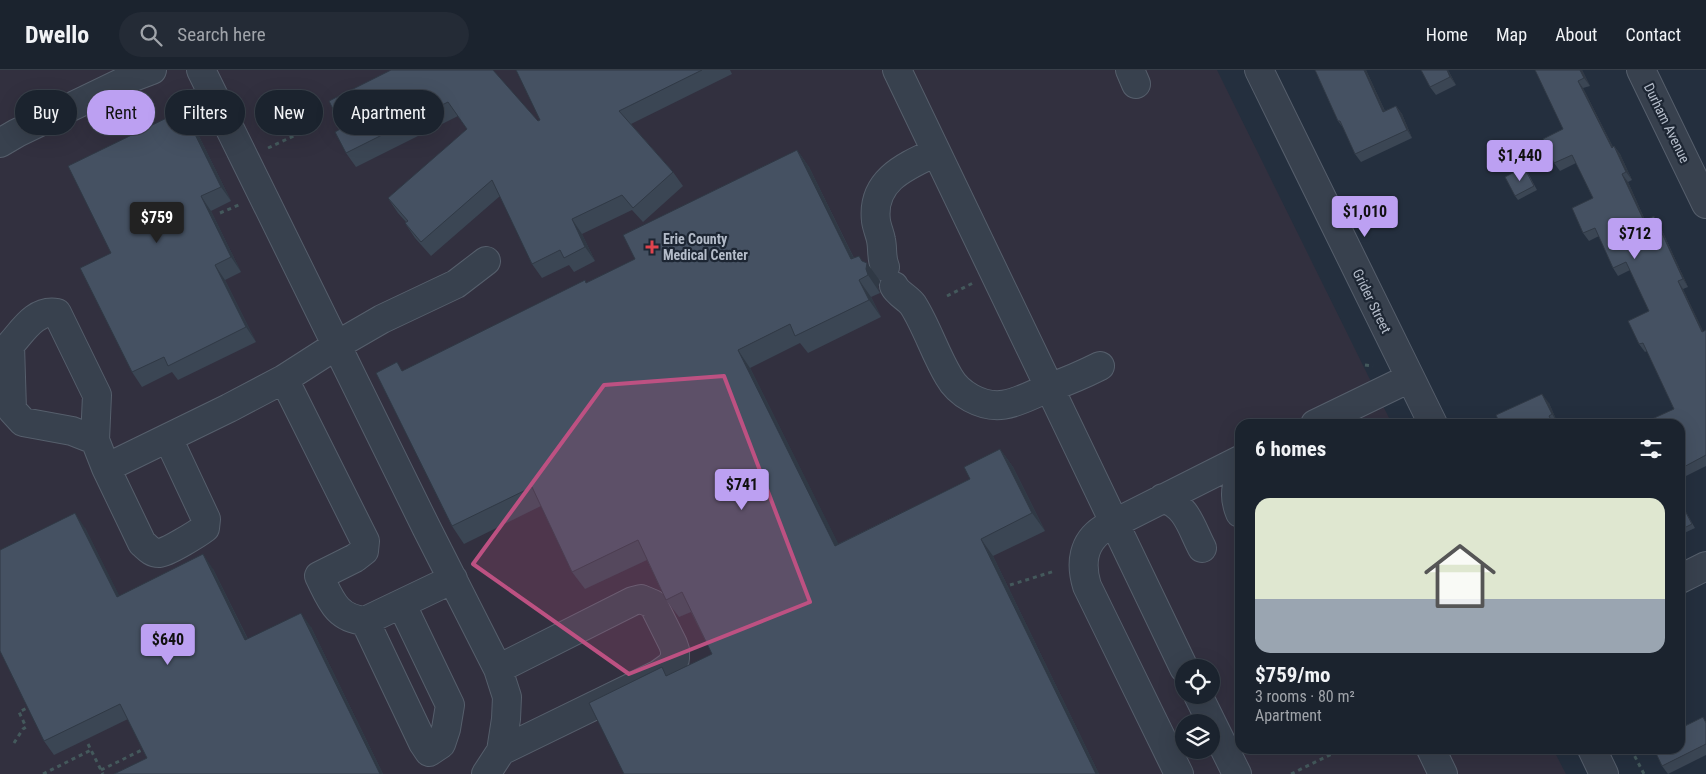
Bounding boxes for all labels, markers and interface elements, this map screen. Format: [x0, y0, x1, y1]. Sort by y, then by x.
search box [119, 12, 469, 57]
text: Dwello [25, 21, 89, 49]
icon: search [137, 21, 165, 49]
text: Search here [177, 23, 266, 46]
text: Home [1426, 24, 1468, 45]
text: Map [1496, 24, 1527, 45]
text: About [1555, 24, 1597, 45]
text: Contact [1625, 24, 1681, 45]
street label: Durham Avenue [1641, 81, 1693, 166]
chip: Buy [15, 90, 77, 135]
chip: Rent [87, 90, 155, 135]
chip: Filters [165, 90, 245, 135]
chip: New [255, 90, 323, 135]
chip: Apartment [333, 90, 444, 135]
pin: $1,440 [1479, 140, 1561, 182]
text: $1,440 [1498, 146, 1542, 165]
pin: $1,010 [1324, 196, 1406, 238]
pin: $759 [127, 202, 187, 244]
text: $1,010 [1343, 202, 1387, 221]
text: $759 [141, 208, 173, 227]
pin: $712 [1605, 218, 1665, 260]
text: $712 [1619, 224, 1651, 243]
place label: Erie County Medical Center [663, 231, 748, 263]
marker: Erie County Medical Center [645, 240, 659, 254]
street label: Grider Street [1350, 266, 1394, 336]
icon: filters [1637, 435, 1665, 463]
text: 6 homes [1255, 437, 1326, 461]
pin: $741 [712, 468, 772, 511]
text: $741 [726, 475, 758, 494]
icon: home [1415, 531, 1505, 621]
pin: $640 [138, 624, 198, 666]
text: $640 [152, 630, 184, 649]
map controls [1175, 659, 1220, 759]
button: locate [1175, 659, 1220, 704]
text: $759/mo [1255, 663, 1330, 687]
text: 3 rooms · 80 m² [1255, 687, 1355, 706]
text: Apartment [1255, 706, 1322, 725]
button: layers [1175, 714, 1220, 759]

